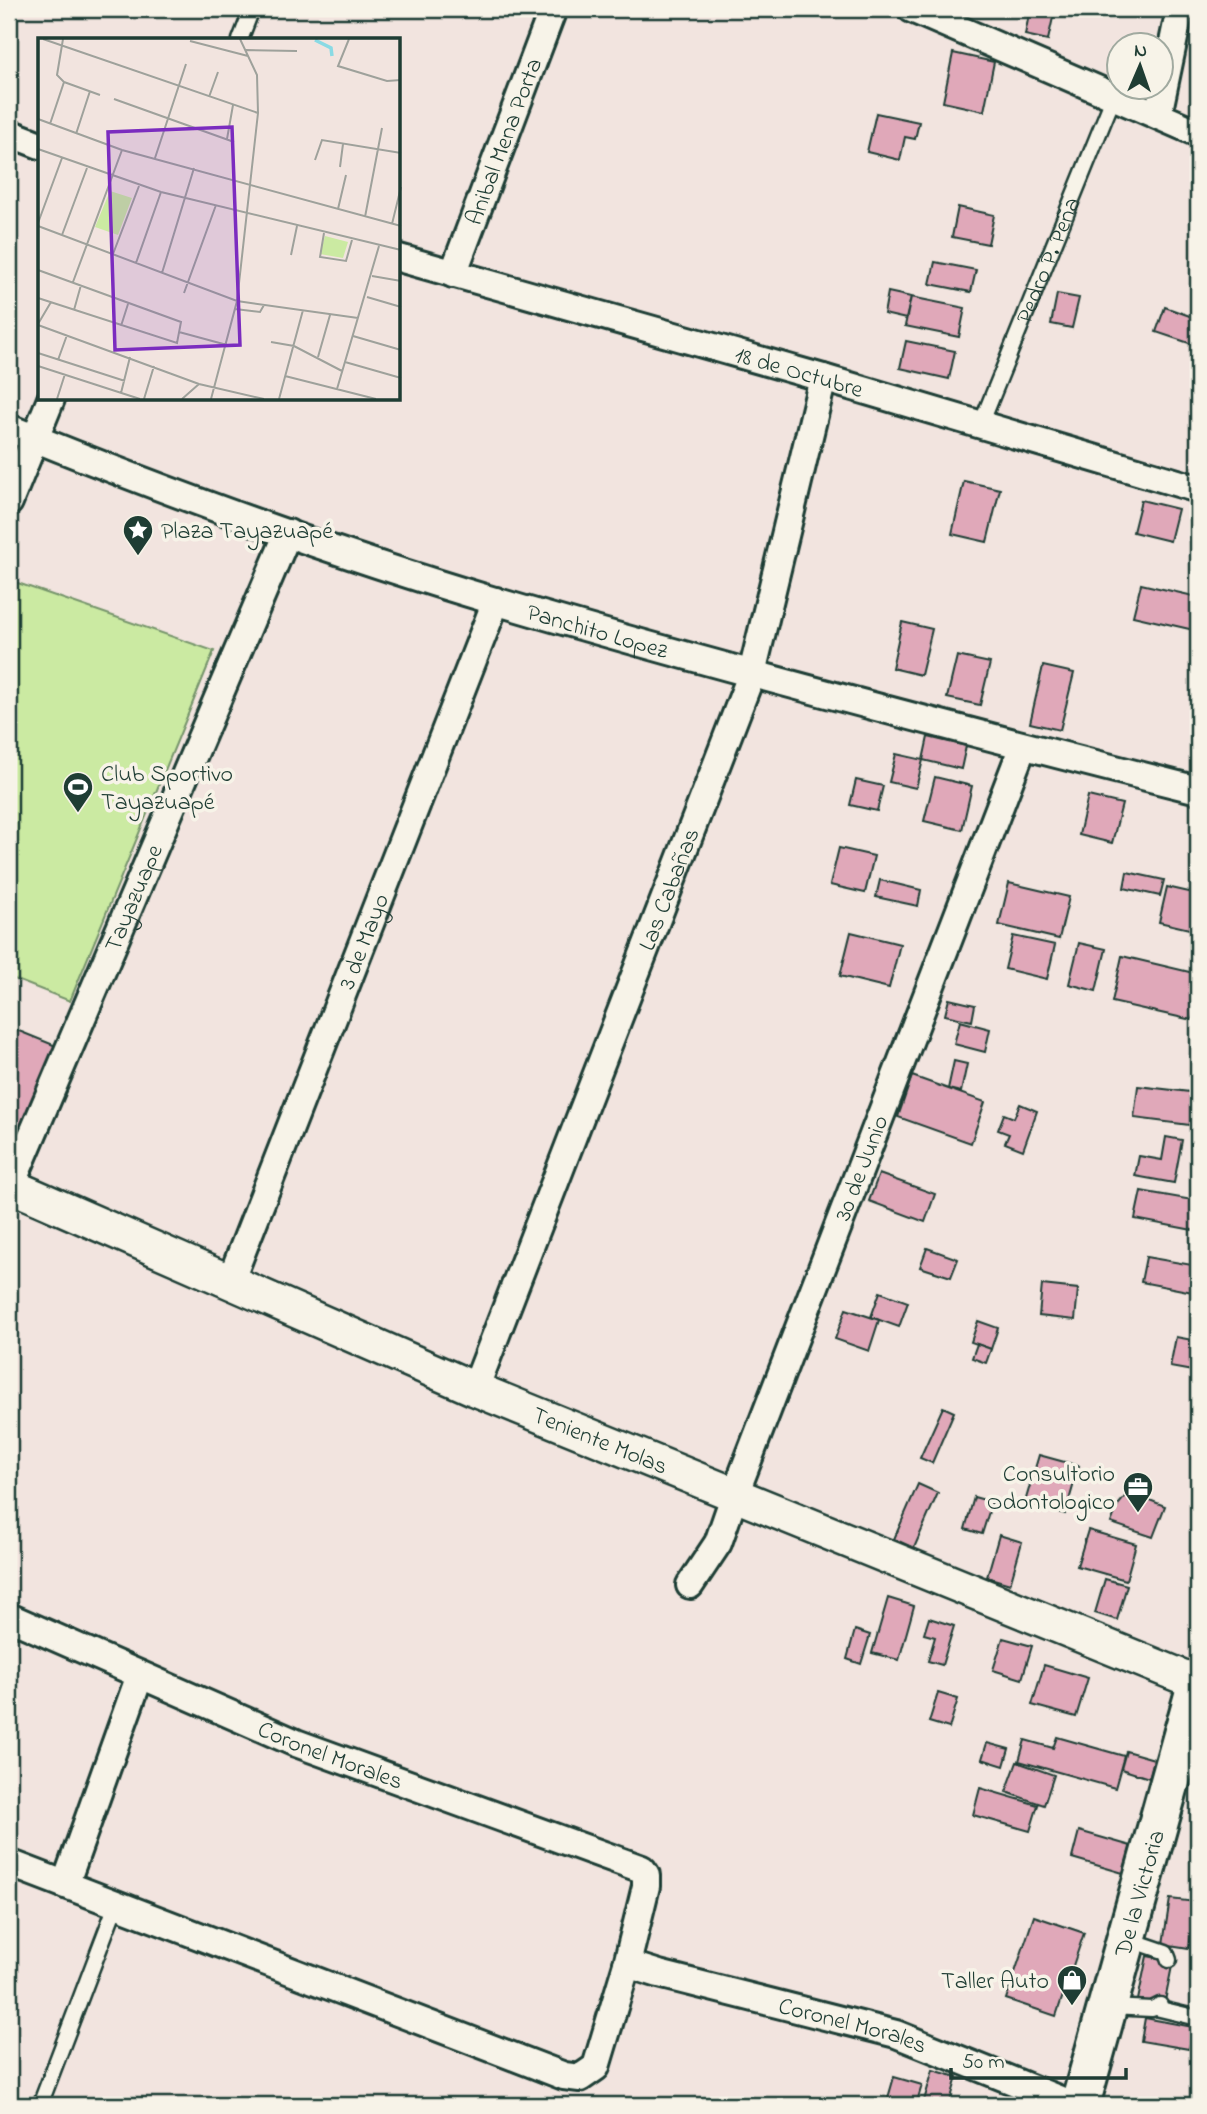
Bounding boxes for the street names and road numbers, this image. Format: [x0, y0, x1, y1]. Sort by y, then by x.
street label: Anibal Mena Porta [458, 53, 553, 231]
street label: Pedro P. Peña [1008, 192, 1091, 330]
street label: 18 de Octubre [730, 339, 867, 409]
street label: Panchito Lopez [522, 596, 673, 670]
street label: Las Cabañas [631, 824, 710, 956]
street label: Tayazuape [97, 839, 174, 958]
street label: 3 de Mayo [331, 889, 400, 995]
street label: 30 de Junio [827, 1111, 899, 1226]
street label: Teniente Molas [526, 1399, 673, 1486]
street label: Coronel Morales [251, 1713, 407, 1800]
street label: De la Victoria [1107, 1826, 1176, 1962]
street label: Coronel Morales [774, 1990, 932, 2065]

